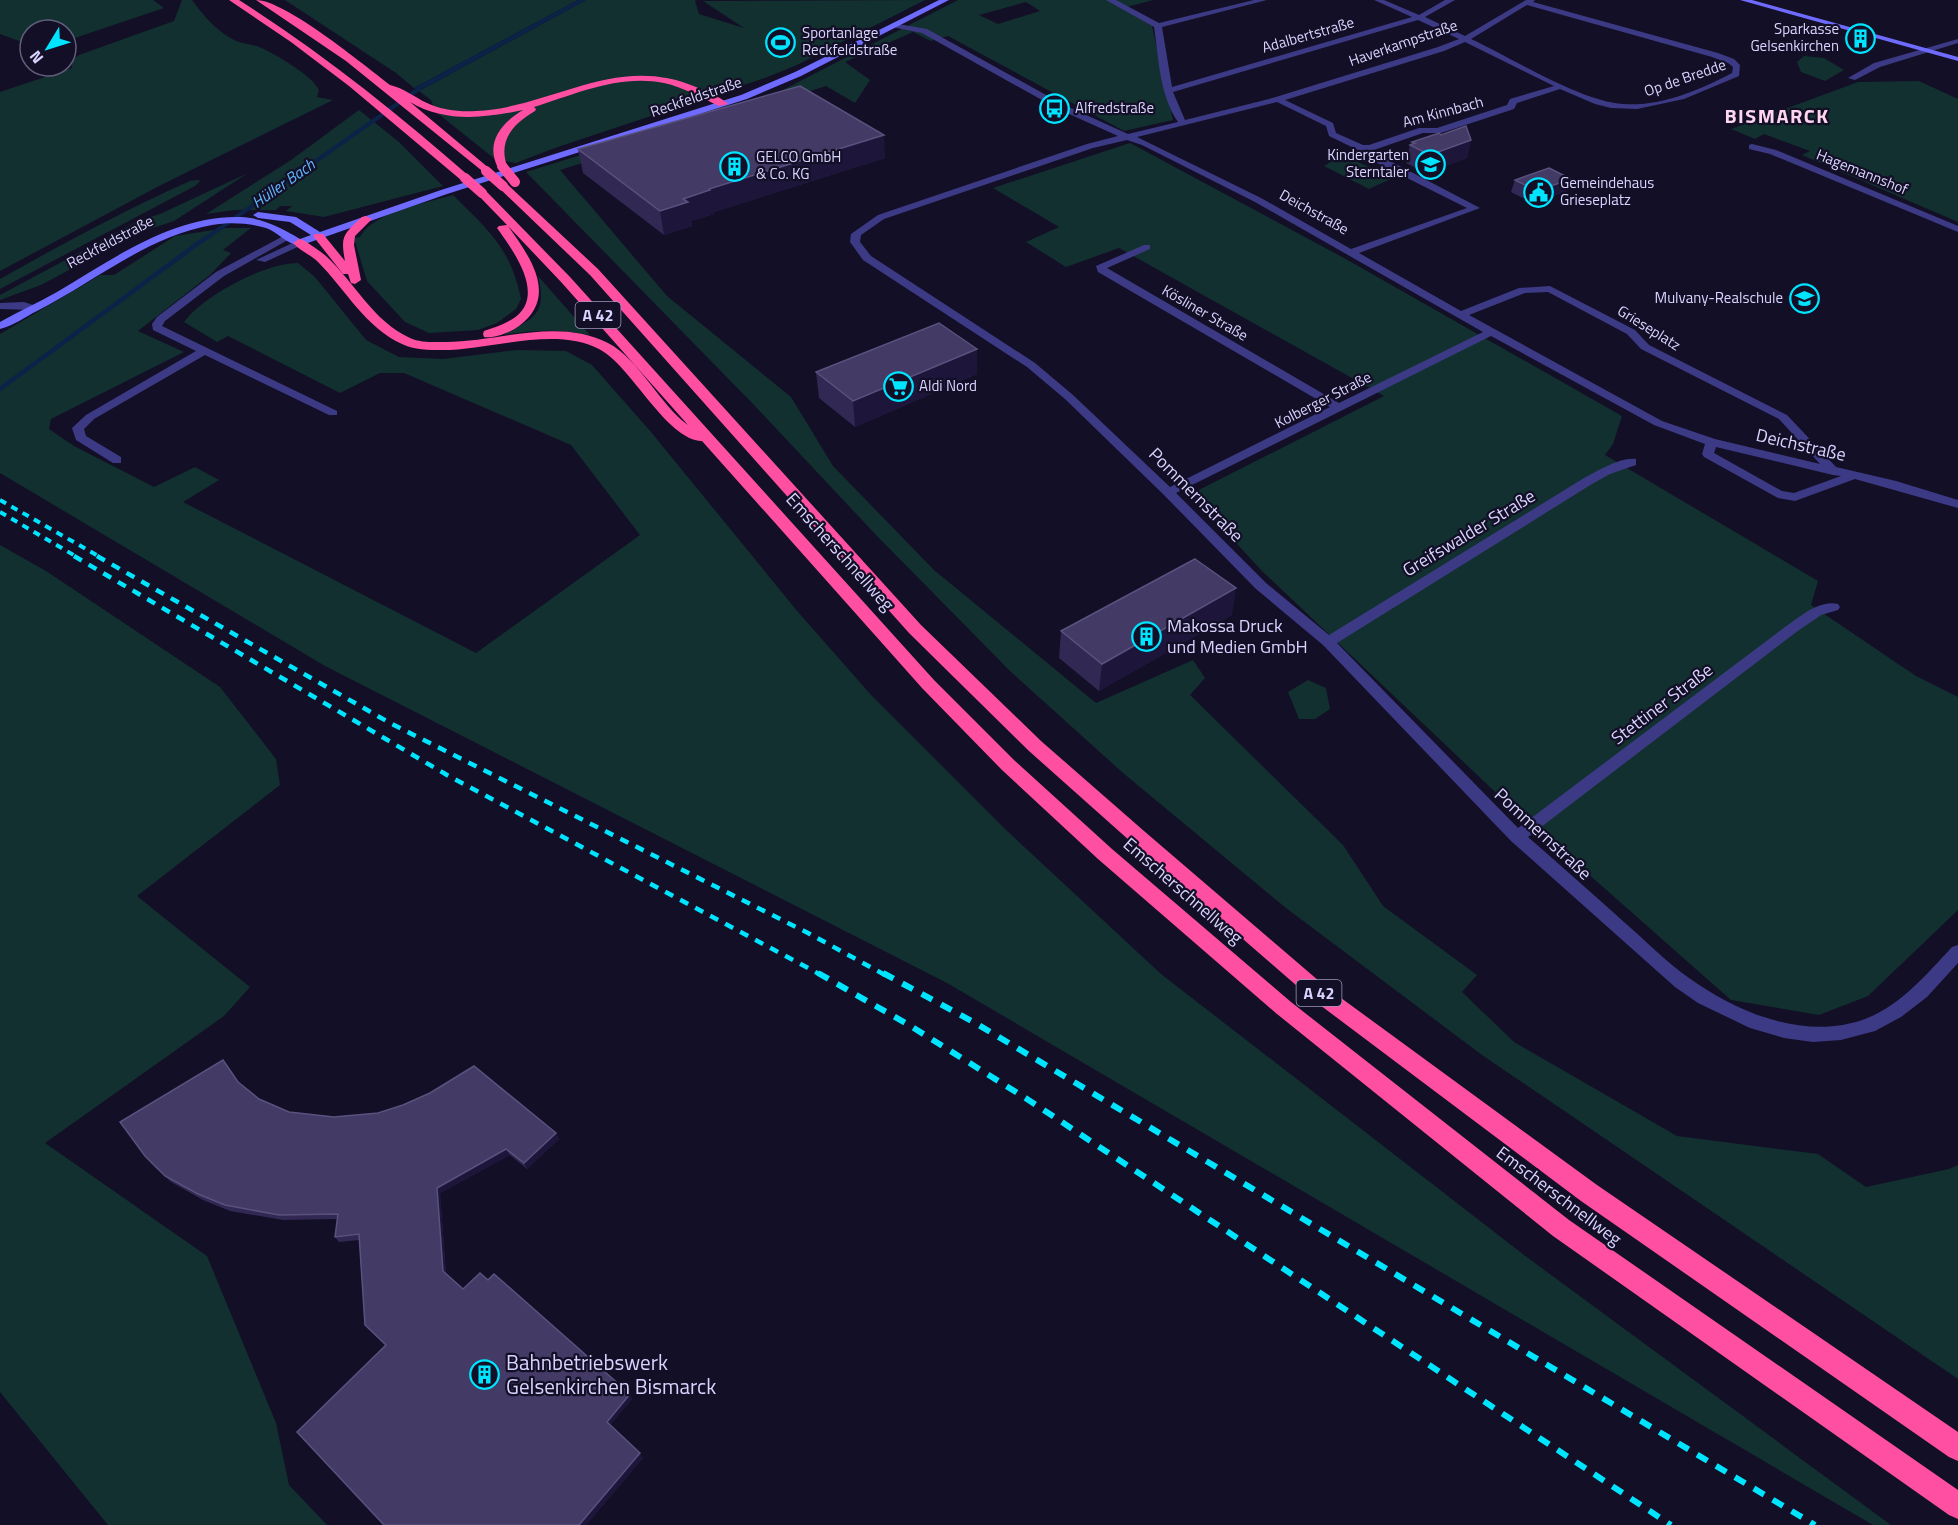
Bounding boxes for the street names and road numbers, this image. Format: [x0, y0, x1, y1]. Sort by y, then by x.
street label: Adalbertstraße [1259, 10, 1357, 59]
street label: Haverkampstraße [1345, 13, 1460, 72]
street label: Op de Bredde [1641, 53, 1729, 102]
street label: Reckfeldstraße [647, 70, 745, 123]
street label: Am Kinnbach [1400, 90, 1486, 133]
street label: Hagemannshof [1813, 143, 1911, 200]
street label: Deichstraße [1275, 183, 1353, 240]
street label: Reckfeldstraße [62, 209, 157, 274]
street label: Kösliner Straße [1158, 279, 1253, 347]
street label: Grieseplatz [1613, 299, 1686, 356]
road number: A 42 [576, 302, 620, 328]
street label: Kolberger Straße [1270, 365, 1375, 434]
street label: Deichstraße [1753, 421, 1849, 468]
street label: Pommernstraße [1143, 441, 1250, 548]
street label: Greifswalder Straße [1397, 482, 1540, 583]
street label: Emscherschnellweg [780, 486, 901, 617]
street label: Stettiner Straße [1605, 656, 1718, 751]
street label: Pommernstraße [1489, 781, 1598, 886]
street label: Emscherschnellweg [1117, 831, 1249, 950]
road number: A 42 [1296, 980, 1342, 1006]
street label: Emscherschnellweg [1491, 1139, 1628, 1252]

